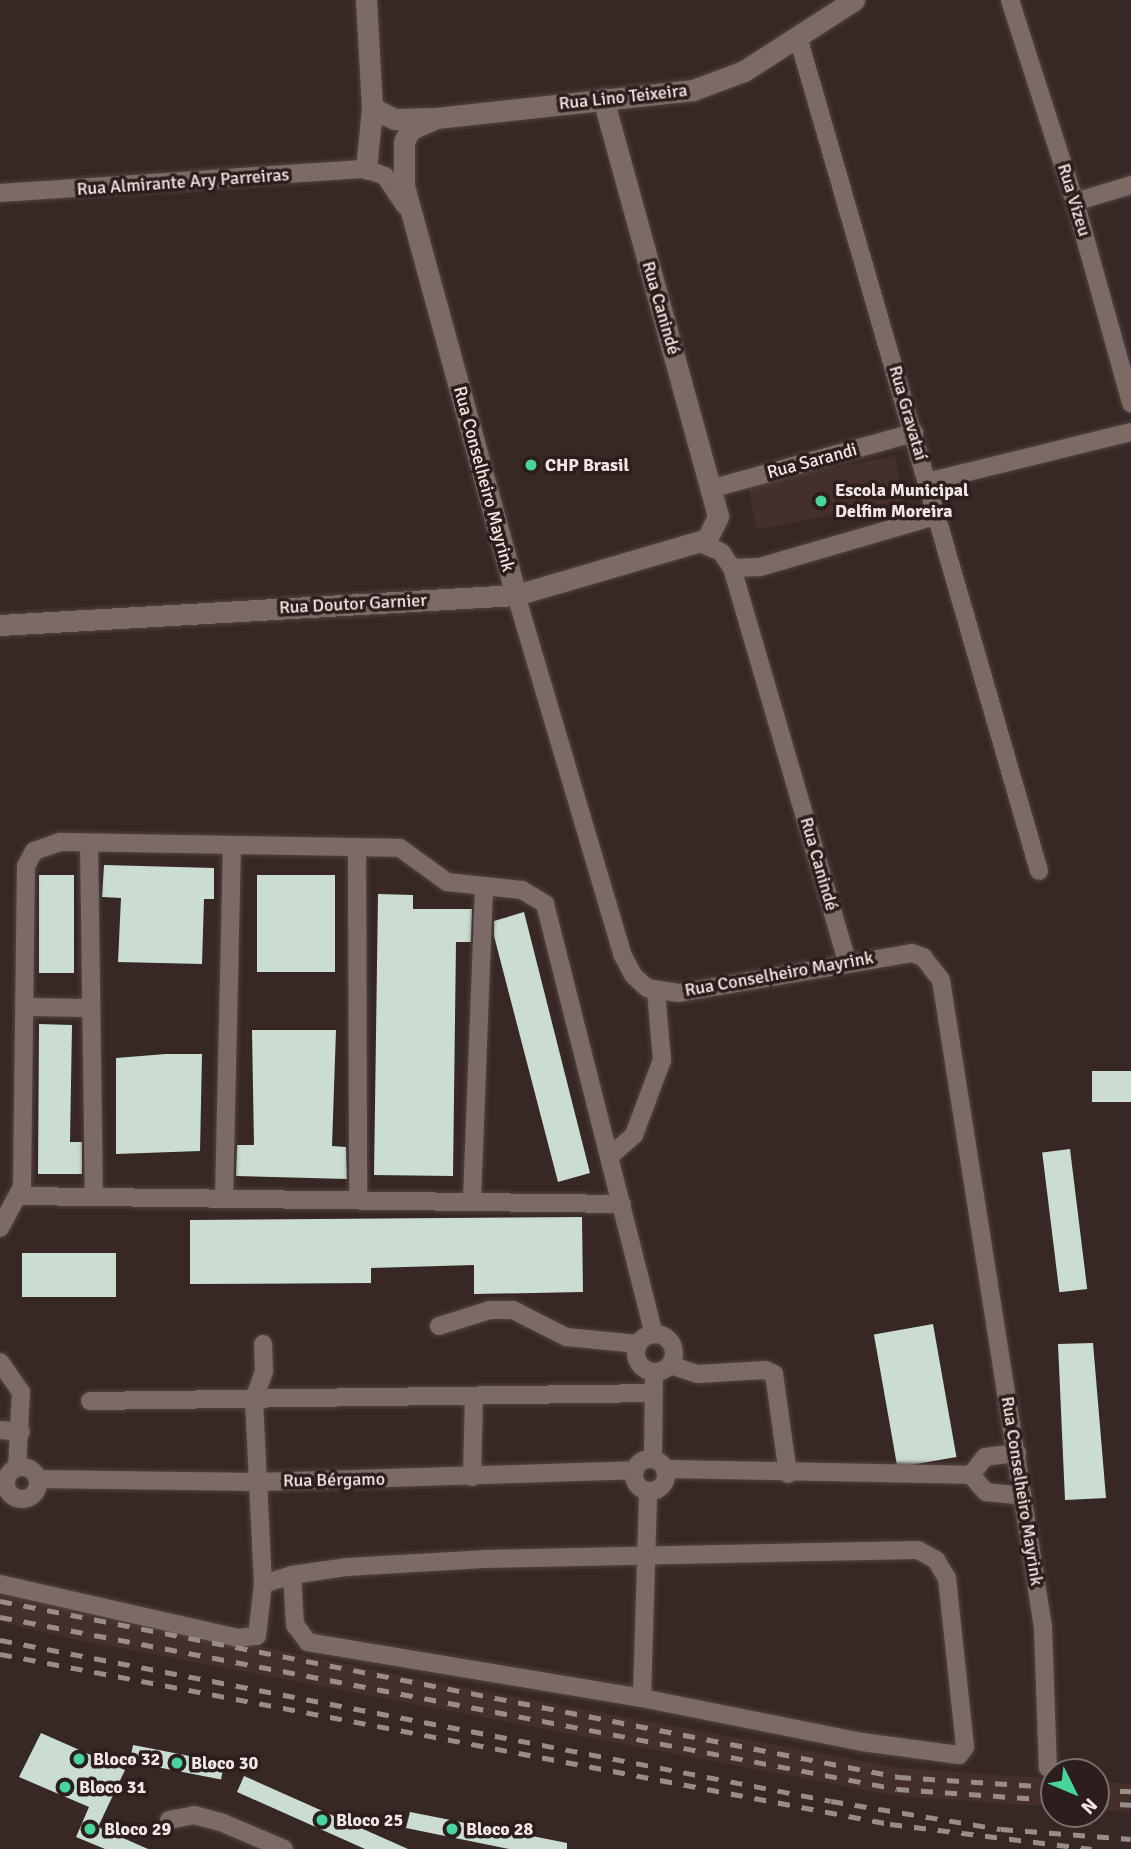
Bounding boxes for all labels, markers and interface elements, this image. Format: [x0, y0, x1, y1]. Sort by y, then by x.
street label: Rua Lino Teixeira [558, 80, 688, 114]
street label: Rua Vizeu [1053, 161, 1095, 239]
street label: Rua Almirante Ary Parreiras [76, 164, 290, 200]
street label: Rua Canindé [637, 259, 685, 357]
street label: Rua Gravataí [884, 363, 932, 463]
street label: Rua Conselheiro Mayrink [449, 384, 519, 574]
street label: Rua Sarandi [765, 439, 859, 483]
place label: CHP Brasil [545, 454, 629, 476]
marker: CHP Brasil [523, 457, 539, 473]
place label: Escola Municipal Delfim Moreira [835, 480, 969, 522]
marker: Escola Municipal Delfim Moreira [813, 493, 829, 509]
street label: Rua Doutor Garnier [279, 589, 427, 619]
street label: Rua Canindé [795, 815, 843, 913]
street label: Rua Conselheiro Mayrink [683, 947, 875, 1001]
street label: Rua Conselheiro Mayrink [996, 1395, 1048, 1587]
street label: Rua Bérgamo [283, 1468, 385, 1492]
place label: Bloco 32 [93, 1748, 160, 1770]
marker: Bloco 32 [71, 1751, 87, 1767]
place label: Bloco 30 [191, 1752, 258, 1774]
marker: Bloco 30 [169, 1755, 185, 1771]
north arrow [1040, 1758, 1110, 1828]
place label: Bloco 31 [79, 1776, 146, 1798]
marker: Bloco 31 [57, 1779, 73, 1795]
text: N [1076, 1793, 1102, 1819]
place label: Bloco 25 [336, 1809, 403, 1831]
marker: Bloco 25 [314, 1812, 330, 1828]
place label: Bloco 29 [104, 1818, 171, 1840]
place label: Bloco 28 [466, 1818, 533, 1840]
marker: Bloco 29 [82, 1821, 98, 1837]
marker: Bloco 28 [444, 1821, 460, 1837]

